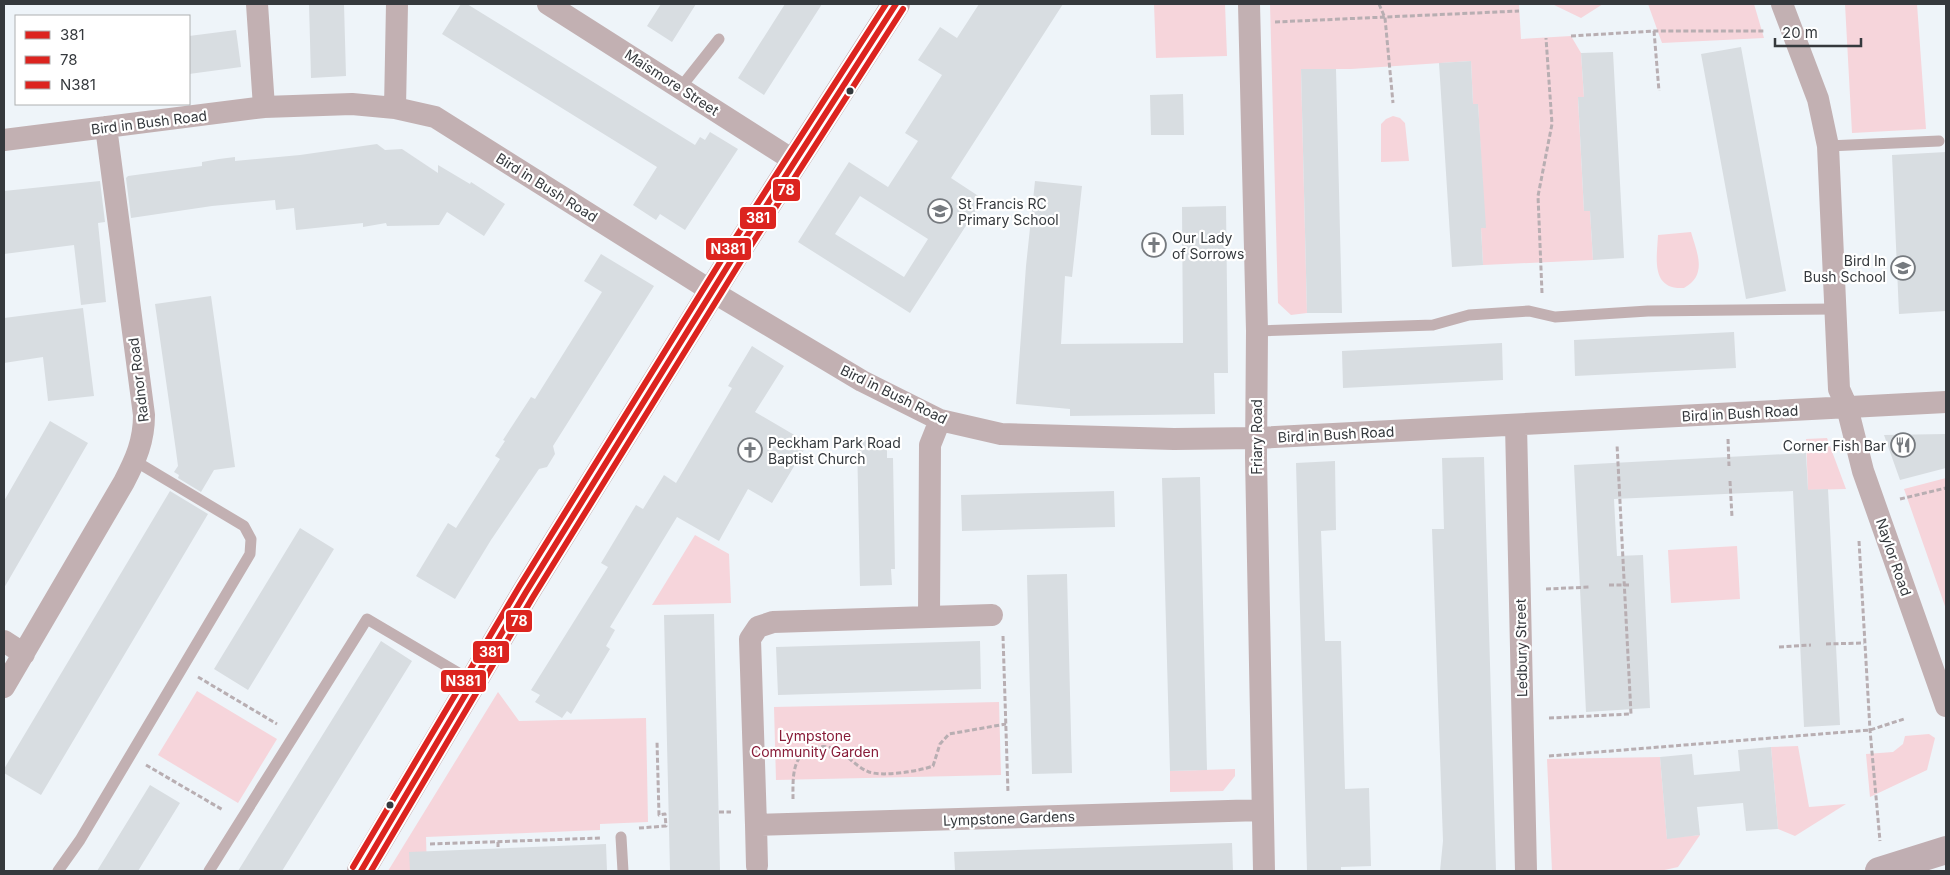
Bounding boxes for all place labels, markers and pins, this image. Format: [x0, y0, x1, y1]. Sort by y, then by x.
unlabelled marker [845, 86, 855, 96]
place label: St Francis RC Primary School [958, 195, 1059, 228]
school or university icon: St Francis RC Primary School [927, 198, 953, 224]
place label: Our Lady of Sorrows [1172, 229, 1244, 262]
church icon: Our Lady of Sorrows [1141, 232, 1167, 258]
place label: Bird In Bush School [1804, 252, 1886, 285]
school or university icon: Bird In Bush School [1890, 255, 1916, 281]
restaurant icon: Corner Fish Bar [1890, 432, 1916, 458]
place label: Peckham Park Road Baptist Church [768, 434, 901, 467]
church icon: Peckham Park Road Baptist Church [737, 437, 763, 463]
place label: Corner Fish Bar [1783, 437, 1886, 454]
unlabelled marker [385, 800, 395, 810]

